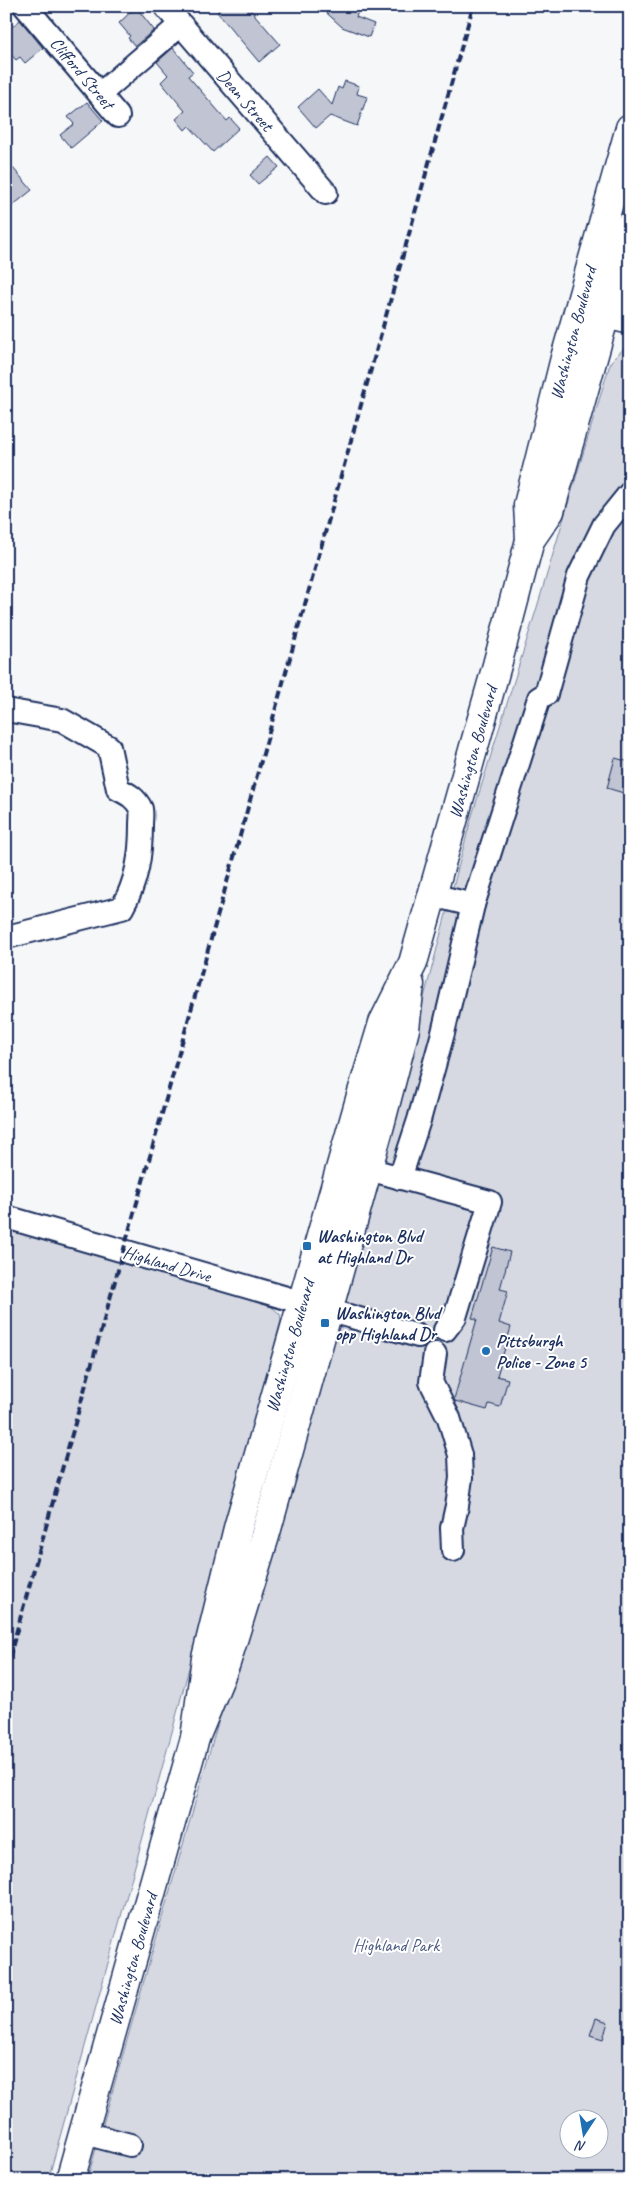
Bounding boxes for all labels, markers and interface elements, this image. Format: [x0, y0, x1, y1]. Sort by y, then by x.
street label: Clifford Street [45, 32, 120, 116]
street label: Dean Street [212, 64, 279, 137]
street label: Washington Boulevard [545, 261, 602, 402]
street label: Washington Boulevard [444, 681, 503, 821]
place label: Washington Blvd at Highland Dr [317, 1225, 425, 1268]
marker: Washington Blvd at Highland Dr [301, 1240, 313, 1252]
street label: Highland Drive [121, 1241, 214, 1287]
street label: Washington Boulevard [261, 1275, 320, 1415]
place label: Washington Blvd opp Highland Dr [335, 1302, 443, 1345]
marker: Washington Blvd opp Highland Dr [319, 1317, 331, 1329]
place label: Pittsburgh Police - Zone 5 [496, 1330, 588, 1373]
marker: Pittsburgh Police - Zone 5 [480, 1345, 492, 1357]
street label: Washington Boulevard [104, 1888, 163, 2028]
park label: Highland Park [353, 1934, 440, 1956]
north arrow [558, 2108, 608, 2158]
text: N [573, 2137, 587, 2155]

